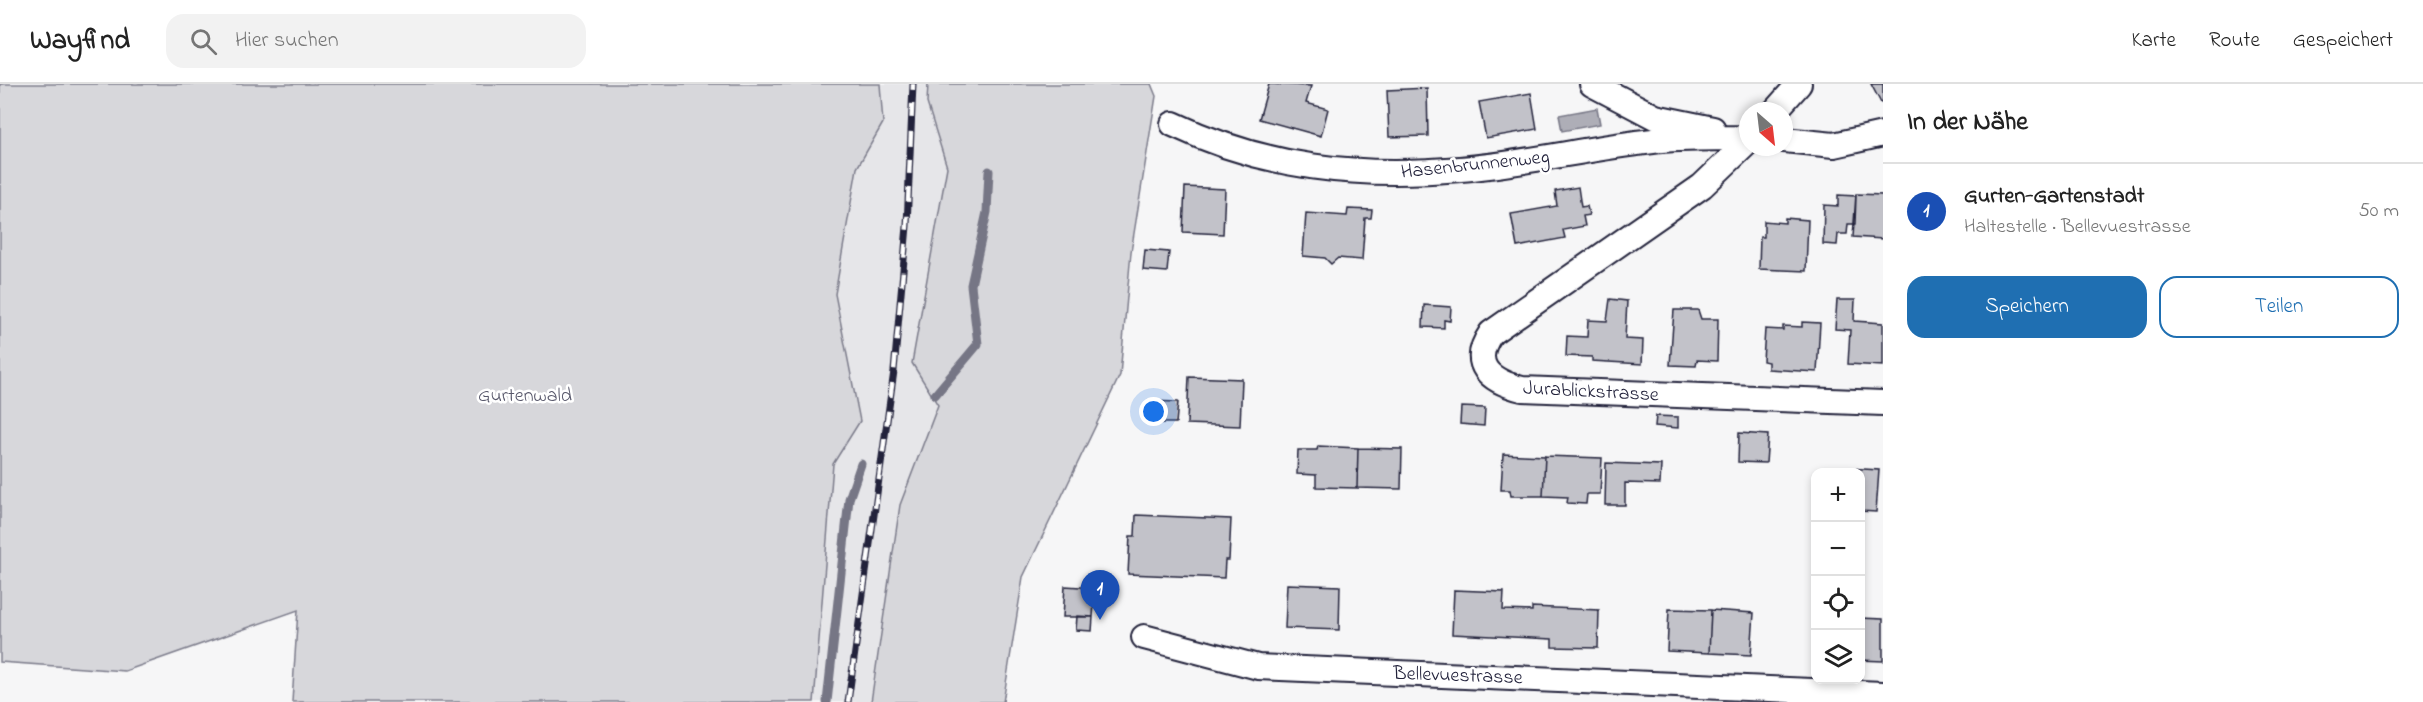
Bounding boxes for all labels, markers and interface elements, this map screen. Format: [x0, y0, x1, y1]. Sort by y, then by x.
search box [166, 14, 586, 68]
text: Wayfind [30, 21, 130, 62]
icon: search [187, 25, 220, 58]
text: Hier suchen [235, 25, 339, 57]
text: Karte [2131, 26, 2176, 56]
text: Route [2209, 26, 2260, 56]
text: Gespeichert [2293, 26, 2393, 56]
north arrow [1739, 102, 1793, 156]
text: In der Nähe [1907, 104, 2028, 142]
street label: Hasenbrunnenweg [1400, 143, 1551, 189]
text: Gurten-Gartenstadt [1964, 181, 2144, 213]
text: 1 [1923, 197, 1930, 226]
text: 50 m [2358, 197, 2399, 226]
text: Haltestelle · Bellevuestrasse [1964, 213, 2191, 242]
button: Speichern [1907, 276, 2147, 338]
button: Teilen [2159, 276, 2399, 338]
street label: Jurablickstrasse [1522, 374, 1660, 411]
park label: Gurtenwald [478, 382, 572, 411]
your location [1139, 397, 1168, 426]
map controls [1811, 468, 1865, 684]
button: + [1811, 468, 1865, 522]
button: − [1811, 522, 1865, 576]
pin: 1 [1080, 570, 1120, 620]
button: locate [1811, 576, 1865, 630]
button: layers [1811, 630, 1865, 684]
street label: Bellevuestrasse [1392, 660, 1523, 693]

